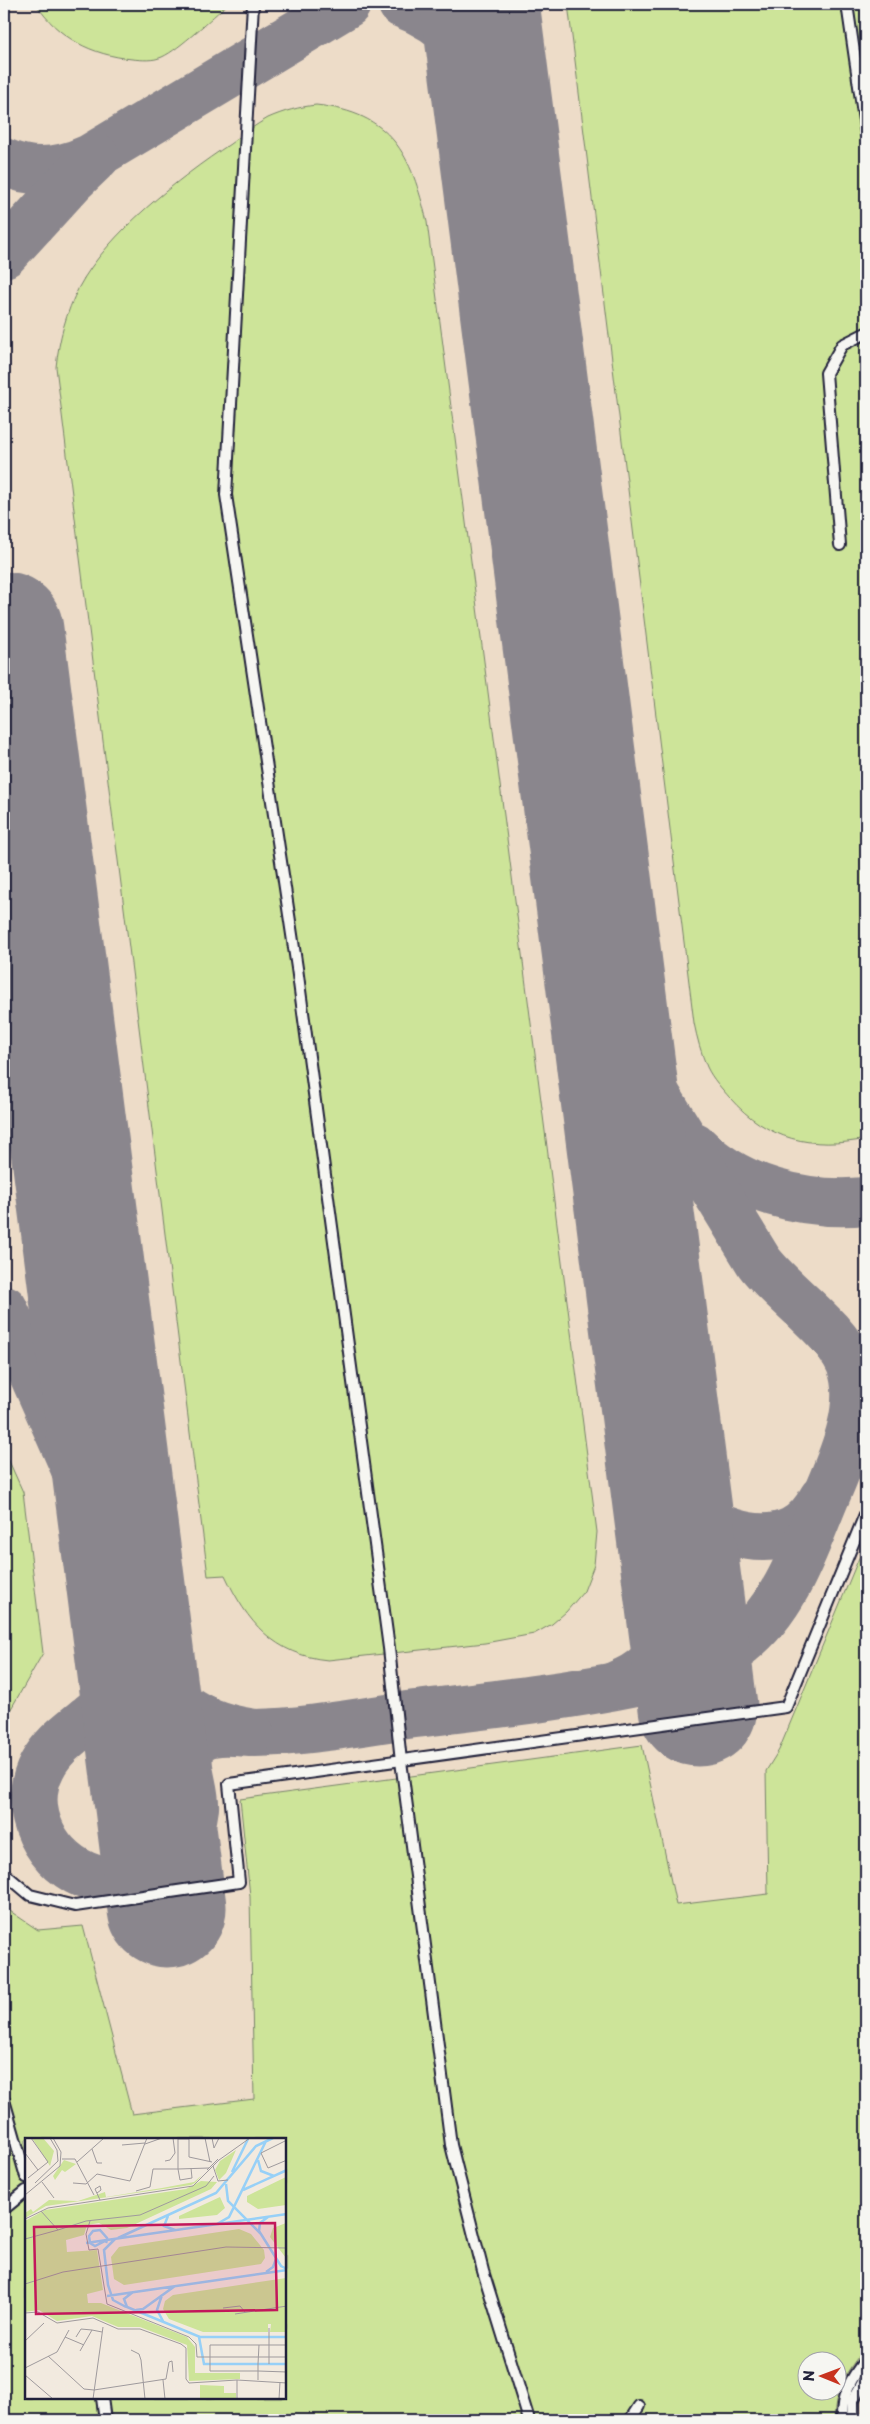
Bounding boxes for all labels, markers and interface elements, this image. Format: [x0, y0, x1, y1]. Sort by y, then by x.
inset map [25, 2138, 286, 2399]
north arrow [798, 2352, 848, 2402]
text: N [798, 2370, 819, 2381]

